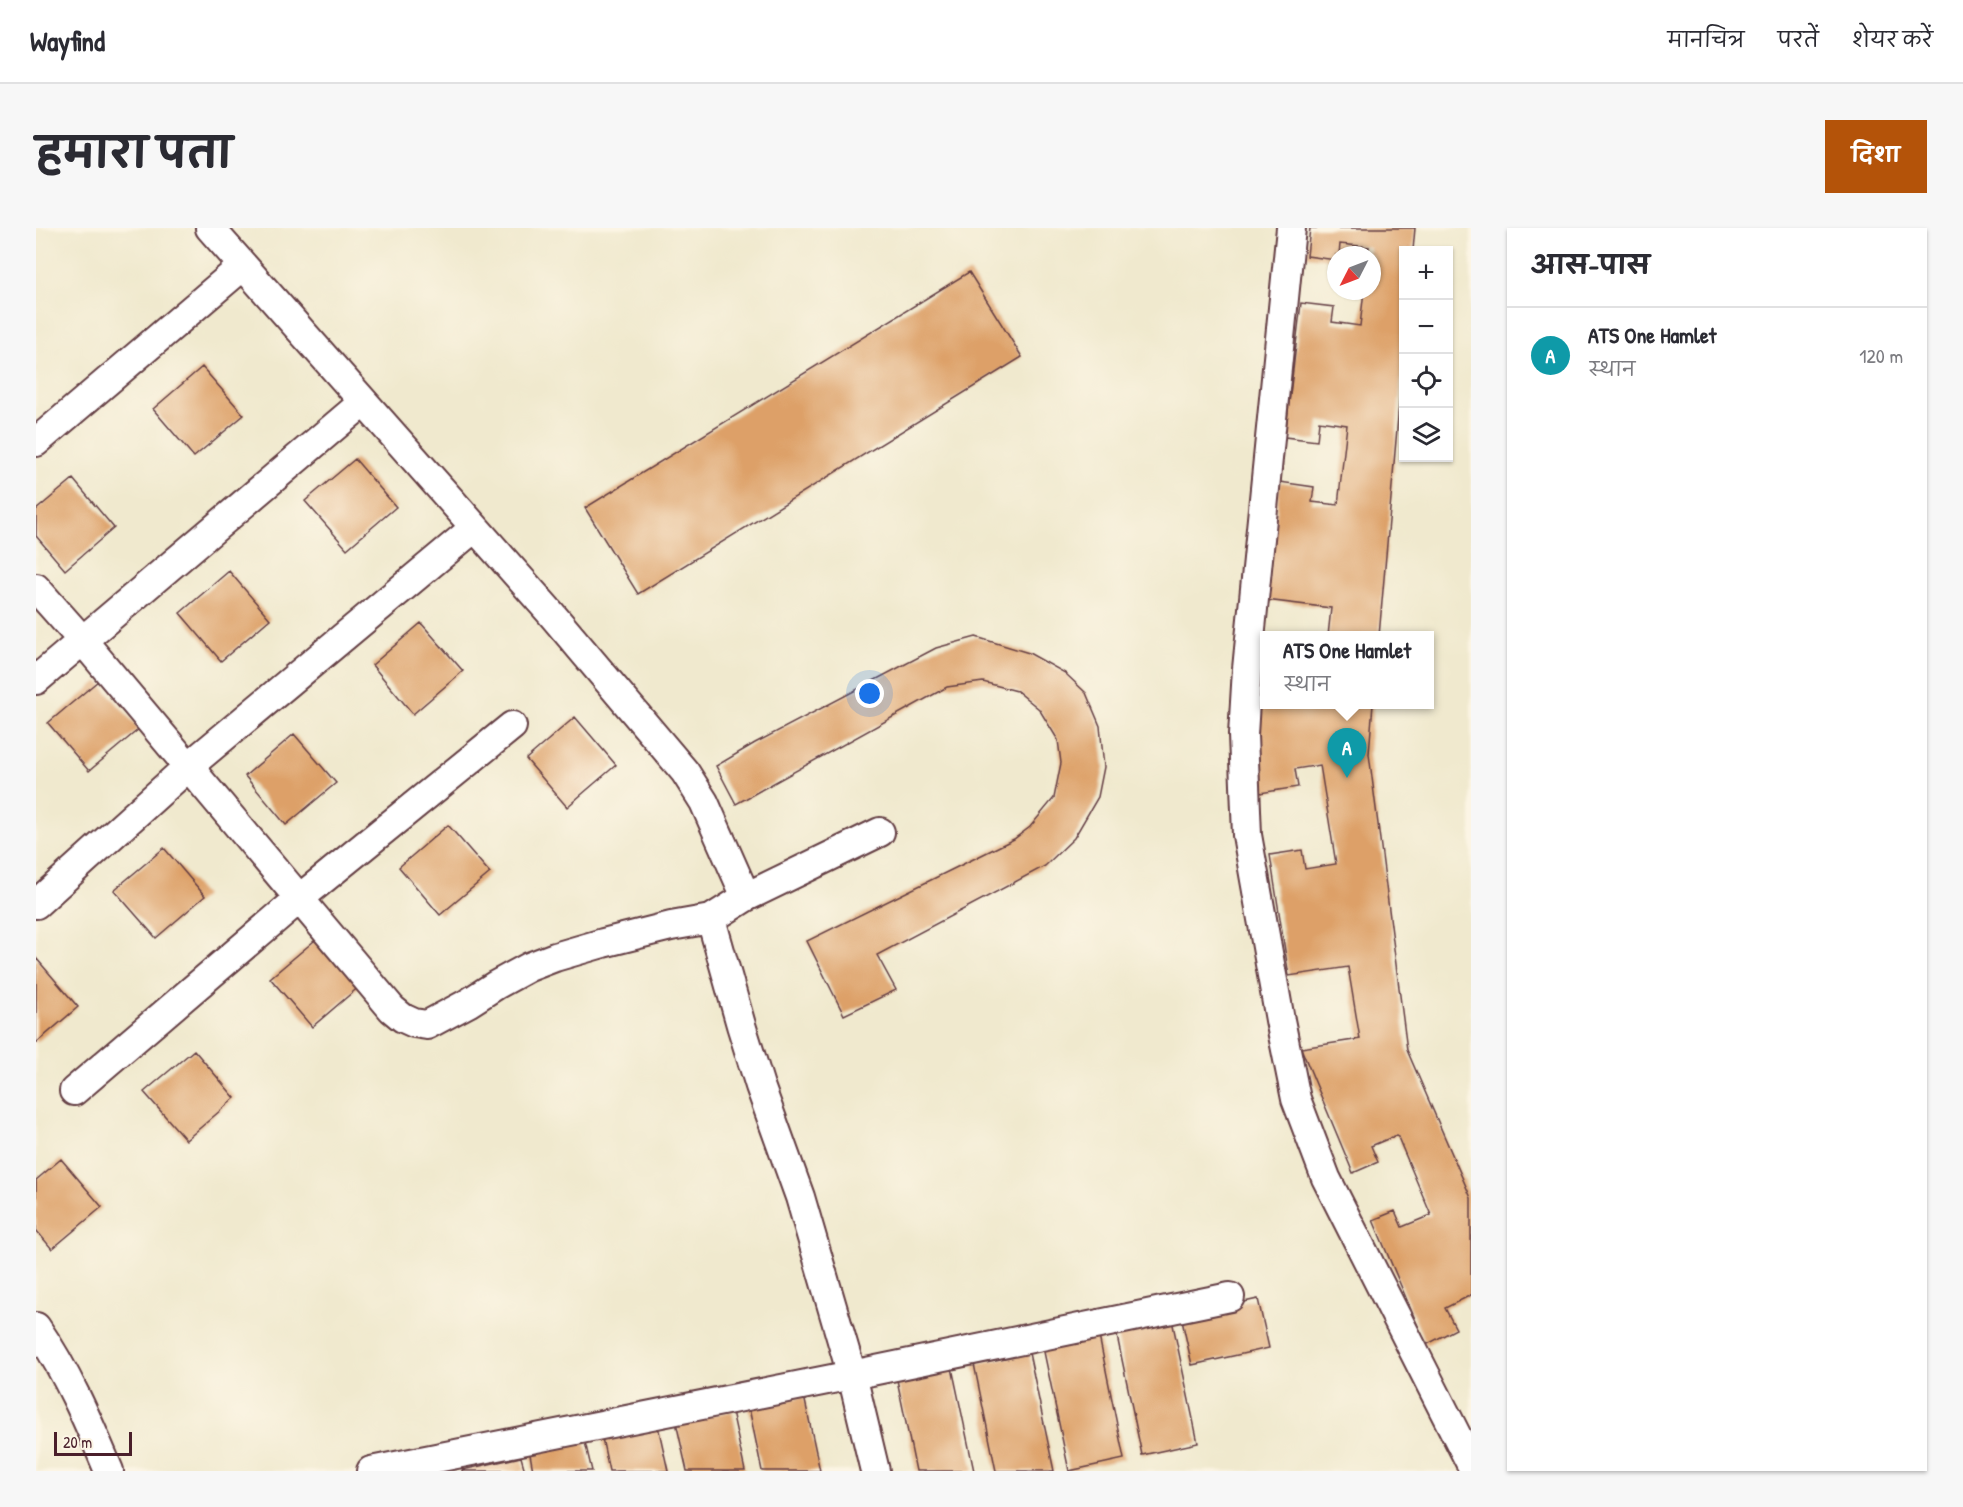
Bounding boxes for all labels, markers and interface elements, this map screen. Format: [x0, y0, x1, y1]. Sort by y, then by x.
text: Wayfind [30, 22, 105, 60]
text: मानचित्र [1668, 25, 1745, 54]
text: परतें [1778, 25, 1819, 54]
text: शेयर करें [1852, 25, 1933, 54]
button: दिशा [1825, 120, 1927, 193]
text: हमारा पता [36, 123, 232, 180]
north arrow [1327, 246, 1381, 300]
map controls [1399, 246, 1453, 462]
button: + [1399, 246, 1453, 300]
text: आस-पास [1531, 247, 1650, 282]
button: − [1399, 300, 1453, 354]
text: ATS One Hamlet [1588, 320, 1716, 350]
text: A [1546, 342, 1555, 369]
text: 120 m [1859, 342, 1903, 369]
button: locate [1399, 354, 1453, 408]
text: स्थान [1588, 355, 1635, 382]
button: layers [1399, 408, 1453, 462]
popup [1260, 631, 1434, 709]
text: ATS One Hamlet [1283, 635, 1411, 665]
text: स्थान [1283, 670, 1330, 697]
your location [855, 679, 884, 708]
pin: A [1328, 728, 1366, 778]
scale bar [54, 1429, 132, 1456]
text: 20 m [63, 1431, 92, 1453]

